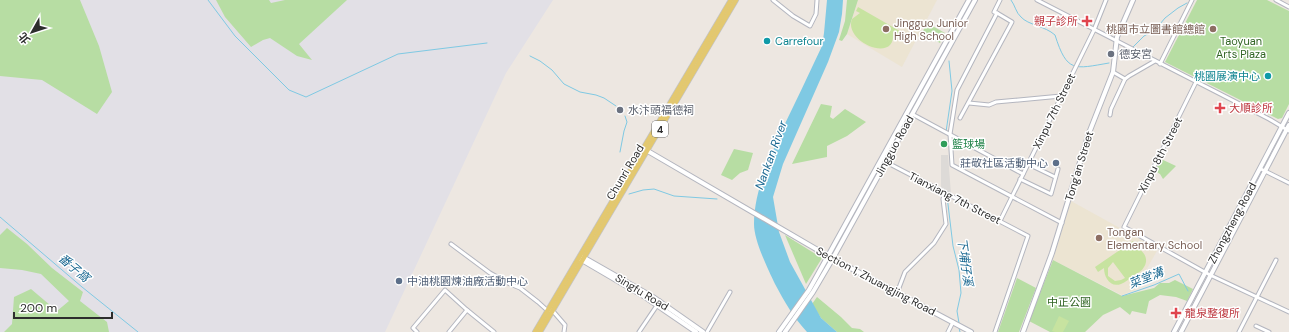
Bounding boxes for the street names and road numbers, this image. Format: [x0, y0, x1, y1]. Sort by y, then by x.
street label: Xinpu 7th Street [1030, 71, 1078, 151]
street label: Jingguo Road [871, 113, 917, 179]
street label: Xinpu 8th Street [1135, 115, 1185, 195]
road number: 4 [652, 121, 668, 137]
street label: Tong'an Street [1062, 129, 1096, 203]
street label: Chunri Road [603, 142, 647, 202]
street label: Tianxiang 7th Street [907, 169, 1003, 227]
street label: Zhongzheng Road [1205, 180, 1259, 266]
street label: Section 1, Zhuangjing Road [814, 244, 938, 319]
street label: Singfu Road [613, 271, 671, 314]

